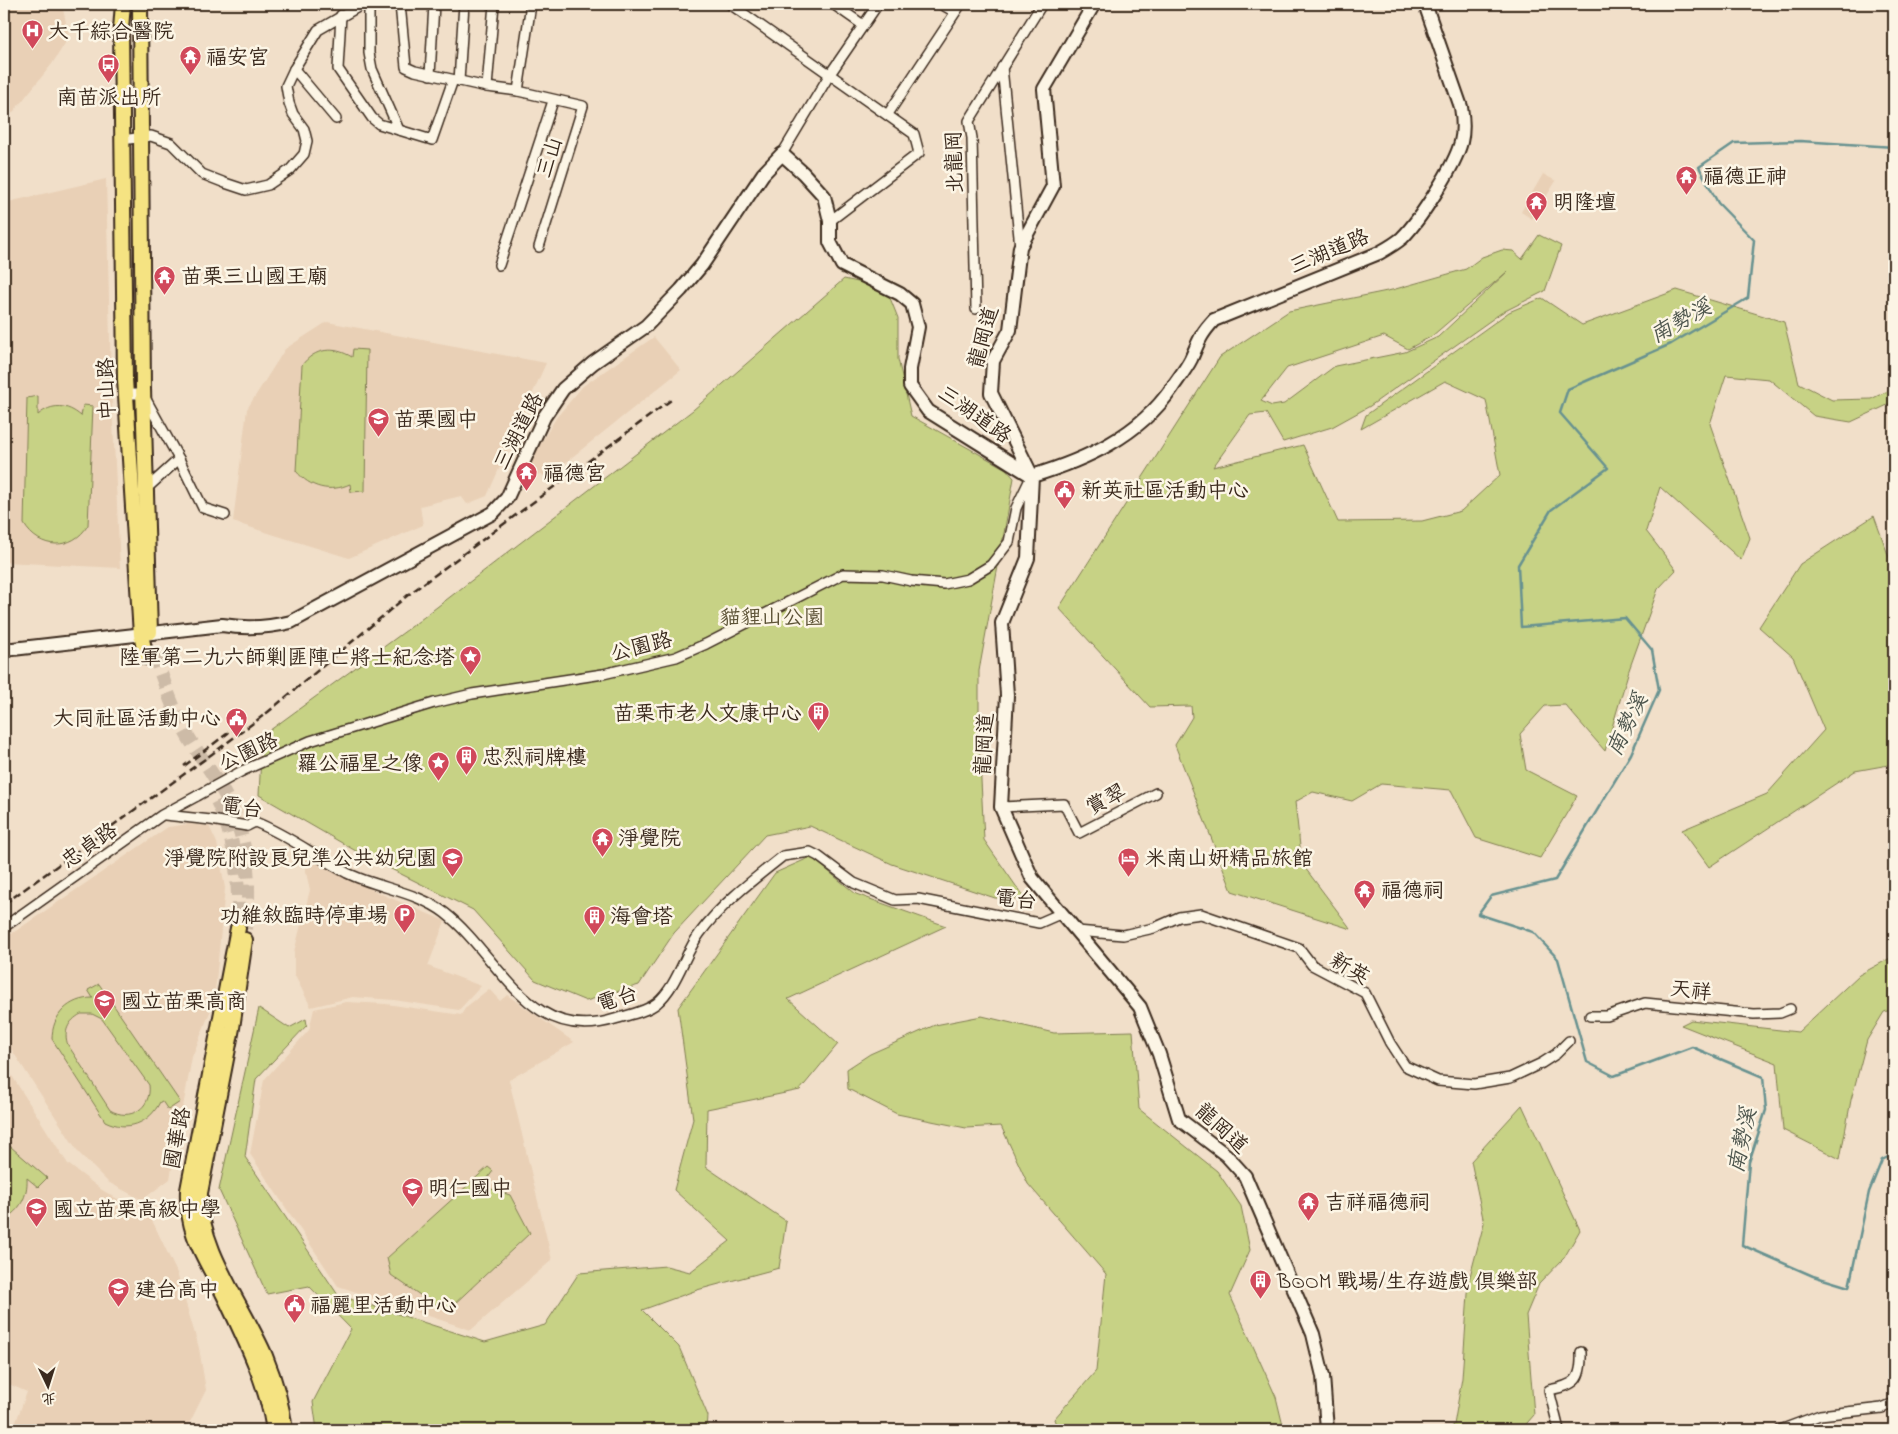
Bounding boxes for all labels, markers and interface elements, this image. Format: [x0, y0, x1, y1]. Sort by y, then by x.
place label: 大千綜合醫院 [48, 18, 174, 48]
hospital icon: 大千綜合醫院 [20, 19, 44, 50]
place label: 福安宮 [206, 44, 269, 74]
temple icon: 福安宮 [178, 45, 202, 76]
bus stop icon: 南苗派出所 [97, 53, 121, 84]
place label: 南苗派出所 [57, 84, 162, 114]
street label: 北龍岡 [940, 130, 972, 194]
street label: 三山 [530, 133, 572, 182]
place label: 福德正神 [1703, 163, 1787, 193]
temple icon: 福德正神 [1675, 164, 1699, 195]
place label: 明隆壇 [1553, 189, 1616, 219]
temple icon: 明隆壇 [1525, 190, 1549, 221]
street label: 三湖道路 [1285, 223, 1374, 283]
place label: 苗栗三山國王廟 [181, 263, 328, 293]
temple icon: 苗栗三山國王廟 [153, 264, 177, 295]
water label: 南勢溪 [1645, 292, 1719, 353]
street label: 龍岡道 [962, 303, 1008, 372]
street label: 中山路 [92, 357, 124, 421]
street label: 三湖道路 [931, 379, 1017, 452]
street label: 三湖道路 [487, 388, 552, 476]
place label: 苗栗國中 [394, 406, 478, 436]
school or university icon: 苗栗國中 [366, 407, 390, 438]
place label: 福德宮 [543, 460, 606, 490]
temple icon: 福德宮 [515, 461, 539, 492]
place label: 新英社區活動中心 [1081, 477, 1249, 507]
public building icon: 新英社區活動中心 [1053, 478, 1077, 509]
park label: 貓貍山公園 [720, 604, 825, 634]
street label: 公園路 [607, 626, 676, 670]
place label: 陸軍第二九六師剿匪陣亡將士紀念塔 [119, 644, 455, 674]
place icon: 陸軍第二九六師剿匪陣亡將士紀念塔 [459, 645, 483, 676]
water label: 南勢溪 [1600, 688, 1658, 762]
place label: 苗栗市老人文康中心 [613, 700, 802, 730]
building icon: 苗栗市老人文康中心 [806, 701, 830, 732]
place label: 大同社區活動中心 [53, 705, 221, 735]
public building icon: 大同社區活動中心 [225, 706, 249, 737]
street label: 龍岡道 [969, 712, 1003, 776]
street label: 公園路 [214, 726, 284, 780]
place label: 忠烈祠牌樓 [482, 744, 587, 774]
building icon: 忠烈祠牌樓 [454, 745, 478, 776]
place label: 羅公福星之像 [297, 750, 423, 780]
place icon: 羅公福星之像 [427, 751, 451, 782]
street label: 賞翠 [1081, 778, 1133, 824]
street label: 電台 [219, 791, 265, 827]
street label: 忠貞路 [56, 816, 125, 877]
place label: 淨覺院 [618, 825, 681, 855]
temple icon: 淨覺院 [590, 826, 614, 857]
place label: 淨覺院附設良兒準公共幼兒園 [164, 845, 437, 875]
place label: 米南山妍精品旅館 [1145, 845, 1313, 875]
school or university icon: 淨覺院附設良兒準公共幼兒園 [441, 846, 465, 877]
hotel icon: 米南山妍精品旅館 [1117, 846, 1141, 877]
place label: 福德祠 [1381, 877, 1444, 907]
temple icon: 福德祠 [1353, 878, 1377, 909]
street label: 電台 [993, 884, 1038, 918]
place label: 功維敘臨時停車場 [220, 902, 388, 932]
parking icon: 功維敘臨時停車場 [392, 903, 416, 934]
place label: 海會塔 [610, 903, 673, 933]
building icon: 海會塔 [582, 904, 606, 935]
street label: 新英 [1323, 946, 1375, 993]
street label: 天祥 [1668, 975, 1713, 1009]
street label: 電台 [593, 979, 642, 1021]
place label: 國立苗栗高商 [121, 988, 247, 1018]
school or university icon: 國立苗栗高商 [93, 989, 117, 1020]
street label: 龍岡道 [1187, 1097, 1254, 1162]
water label: 南勢溪 [1721, 1104, 1767, 1176]
street label: 國華路 [158, 1105, 200, 1172]
place label: 明仁國中 [428, 1175, 512, 1205]
school or university icon: 明仁國中 [400, 1176, 424, 1207]
place label: 吉祥福德祠 [1325, 1189, 1430, 1219]
temple icon: 吉祥福德祠 [1297, 1190, 1321, 1221]
place label: 國立苗栗高級中學 [53, 1196, 221, 1226]
school or university icon: 國立苗栗高級中學 [25, 1197, 49, 1228]
place label: BOOM 戰場/生存遊戲 俱樂部 [1276, 1268, 1537, 1298]
building icon: BOOM 戰場/生存遊戲 俱樂部 [1249, 1269, 1273, 1300]
place label: 建台高中 [135, 1276, 219, 1306]
school or university icon: 建台高中 [107, 1277, 131, 1308]
place label: 福麗里活動中心 [310, 1292, 457, 1322]
public building icon: 福麗里活動中心 [282, 1293, 306, 1324]
north arrow [22, 1362, 72, 1412]
text: 北 [41, 1387, 57, 1408]

